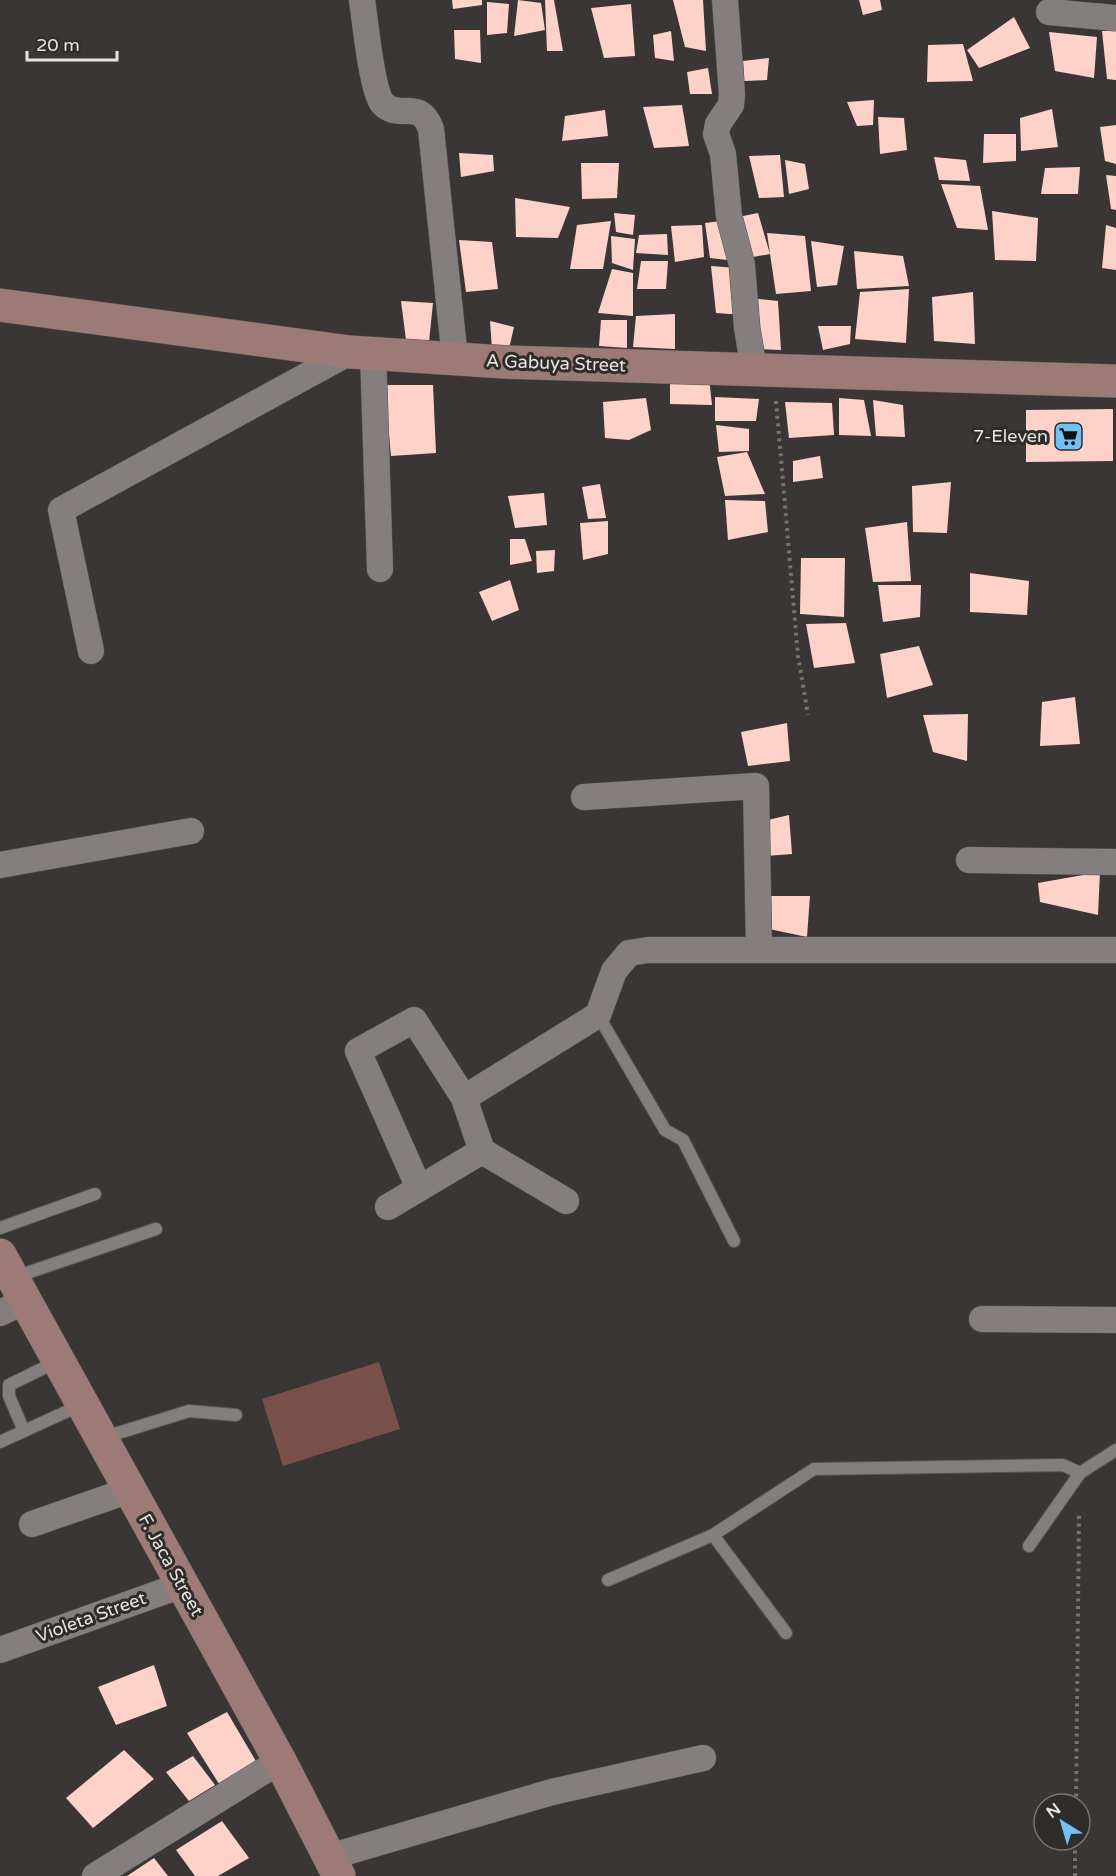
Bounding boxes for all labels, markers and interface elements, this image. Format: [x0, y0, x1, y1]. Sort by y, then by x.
scale bar [27, 24, 117, 62]
text: 20 m [36, 34, 80, 56]
street label: A Gabuya Street [486, 350, 626, 376]
supermarket icon: 7-Eleven [1053, 420, 1085, 452]
place label: 7-Eleven [973, 425, 1048, 447]
street label: F. Jaca Street [134, 1510, 208, 1620]
street label: Violeta Street [33, 1587, 149, 1647]
north arrow [1032, 1792, 1092, 1852]
text: N [1042, 1799, 1065, 1823]

